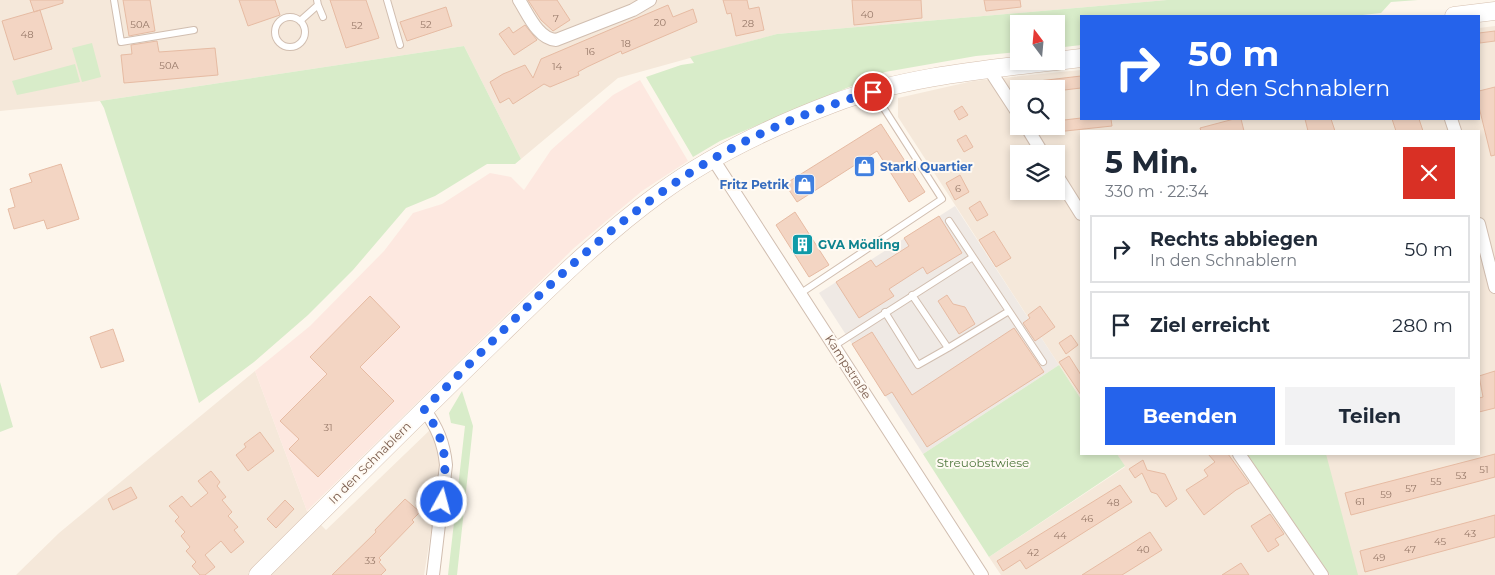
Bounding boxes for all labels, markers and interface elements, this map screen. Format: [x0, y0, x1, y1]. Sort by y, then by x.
house number: 40 [860, 8, 874, 21]
house number: 7 [553, 12, 559, 25]
north arrow [1010, 15, 1065, 70]
map controls [1010, 15, 1065, 200]
house number: 20 [654, 16, 667, 29]
house number: 28 [742, 17, 754, 30]
house number: 50A [130, 18, 151, 31]
house number: 52 [420, 18, 432, 31]
house number: 52 [351, 19, 363, 32]
house number: 48 [20, 28, 34, 41]
text: 50 m [1188, 32, 1279, 75]
icon: right [1105, 35, 1170, 100]
house number: 18 [621, 37, 631, 50]
house number: 16 [585, 45, 595, 58]
house number: 50A [159, 59, 180, 72]
house number: 14 [552, 60, 562, 73]
pin [852, 71, 894, 113]
text: In den Schnablern [1188, 75, 1390, 102]
icon: arrive [859, 78, 887, 106]
button: search [1010, 80, 1065, 135]
text: 5 Min. [1105, 144, 1198, 181]
button: layers [1010, 145, 1065, 200]
button: close [1403, 147, 1455, 199]
shop icon: Starkl Quartier [852, 155, 876, 179]
place label: Starkl Quartier [880, 159, 973, 174]
shop icon: Fritz Petrik [793, 173, 817, 197]
place label: Fritz Petrik [720, 177, 789, 192]
house number: 6 [955, 182, 961, 195]
text: 330 m · 22:34 [1105, 182, 1208, 201]
text: Rechts abbiegen [1150, 228, 1318, 251]
building icon: GVA Mödling [790, 233, 814, 257]
icon: right [1107, 235, 1135, 263]
place label: GVA Mödling [818, 237, 900, 252]
text: 50 m [1405, 238, 1453, 261]
text: In den Schnablern [1150, 251, 1297, 270]
icon: arrive [1107, 311, 1135, 339]
text: Ziel erreicht [1150, 314, 1270, 337]
text: 280 m [1392, 314, 1453, 337]
street label: Kampstraße [822, 332, 875, 402]
button: Beenden [1105, 387, 1275, 445]
button: Teilen [1285, 387, 1455, 445]
street label: In den Schnablern [325, 418, 414, 507]
house number: 31 [323, 421, 333, 434]
park label: Streuobstwiese [937, 455, 1029, 470]
house number: 51 [1479, 463, 1489, 476]
house number: 53 [1455, 469, 1467, 482]
position arrow [415, 475, 467, 527]
house number: 55 [1430, 475, 1442, 488]
house number: 57 [1405, 482, 1417, 495]
house number: 59 [1380, 488, 1392, 501]
house number: 61 [1355, 495, 1365, 508]
house number: 48 [1106, 496, 1120, 509]
house number: 46 [1081, 512, 1093, 525]
house number: 43 [1464, 527, 1476, 540]
house number: 44 [1053, 529, 1067, 542]
house number: 45 [1434, 535, 1446, 548]
house number: 40 [1136, 543, 1150, 556]
house number: 47 [1404, 543, 1416, 556]
house number: 42 [1027, 546, 1039, 559]
house number: 49 [1373, 551, 1385, 564]
house number: 33 [364, 554, 376, 567]

